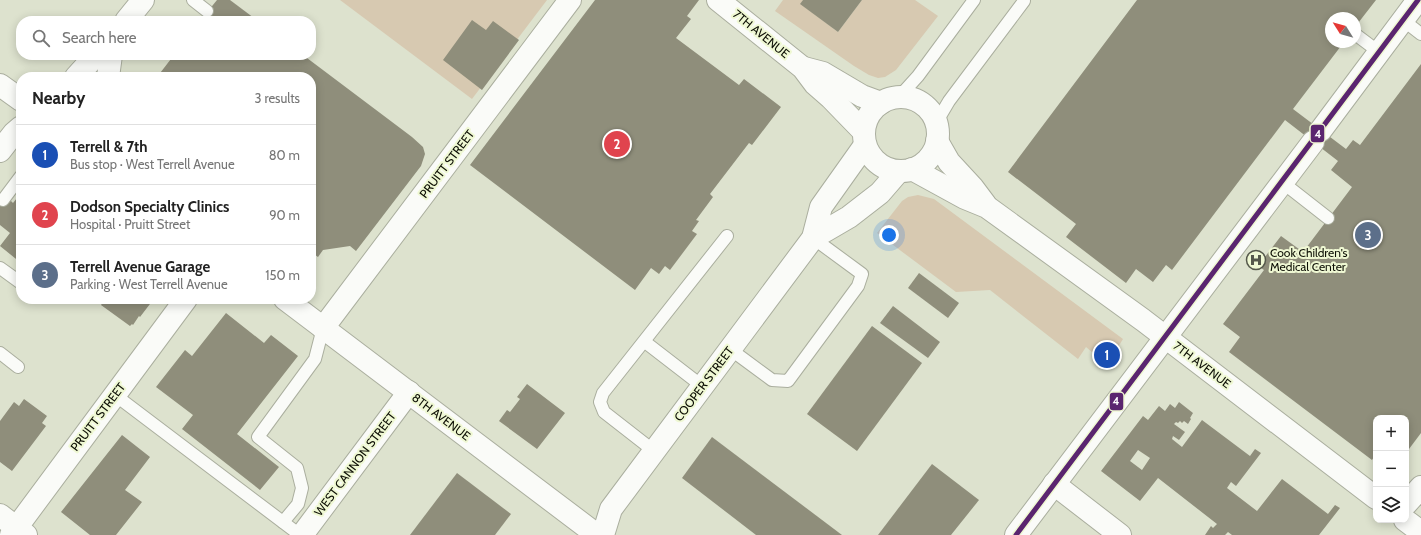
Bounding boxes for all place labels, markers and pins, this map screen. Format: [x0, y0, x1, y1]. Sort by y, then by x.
pin: 2 [604, 129, 630, 159]
pin: 3 [1355, 220, 1381, 250]
place label: Cook Children's Medical Center [1270, 245, 1348, 274]
hospital icon: Cook Children's Medical Center [1245, 249, 1267, 271]
pin: 1 [1094, 340, 1120, 370]

